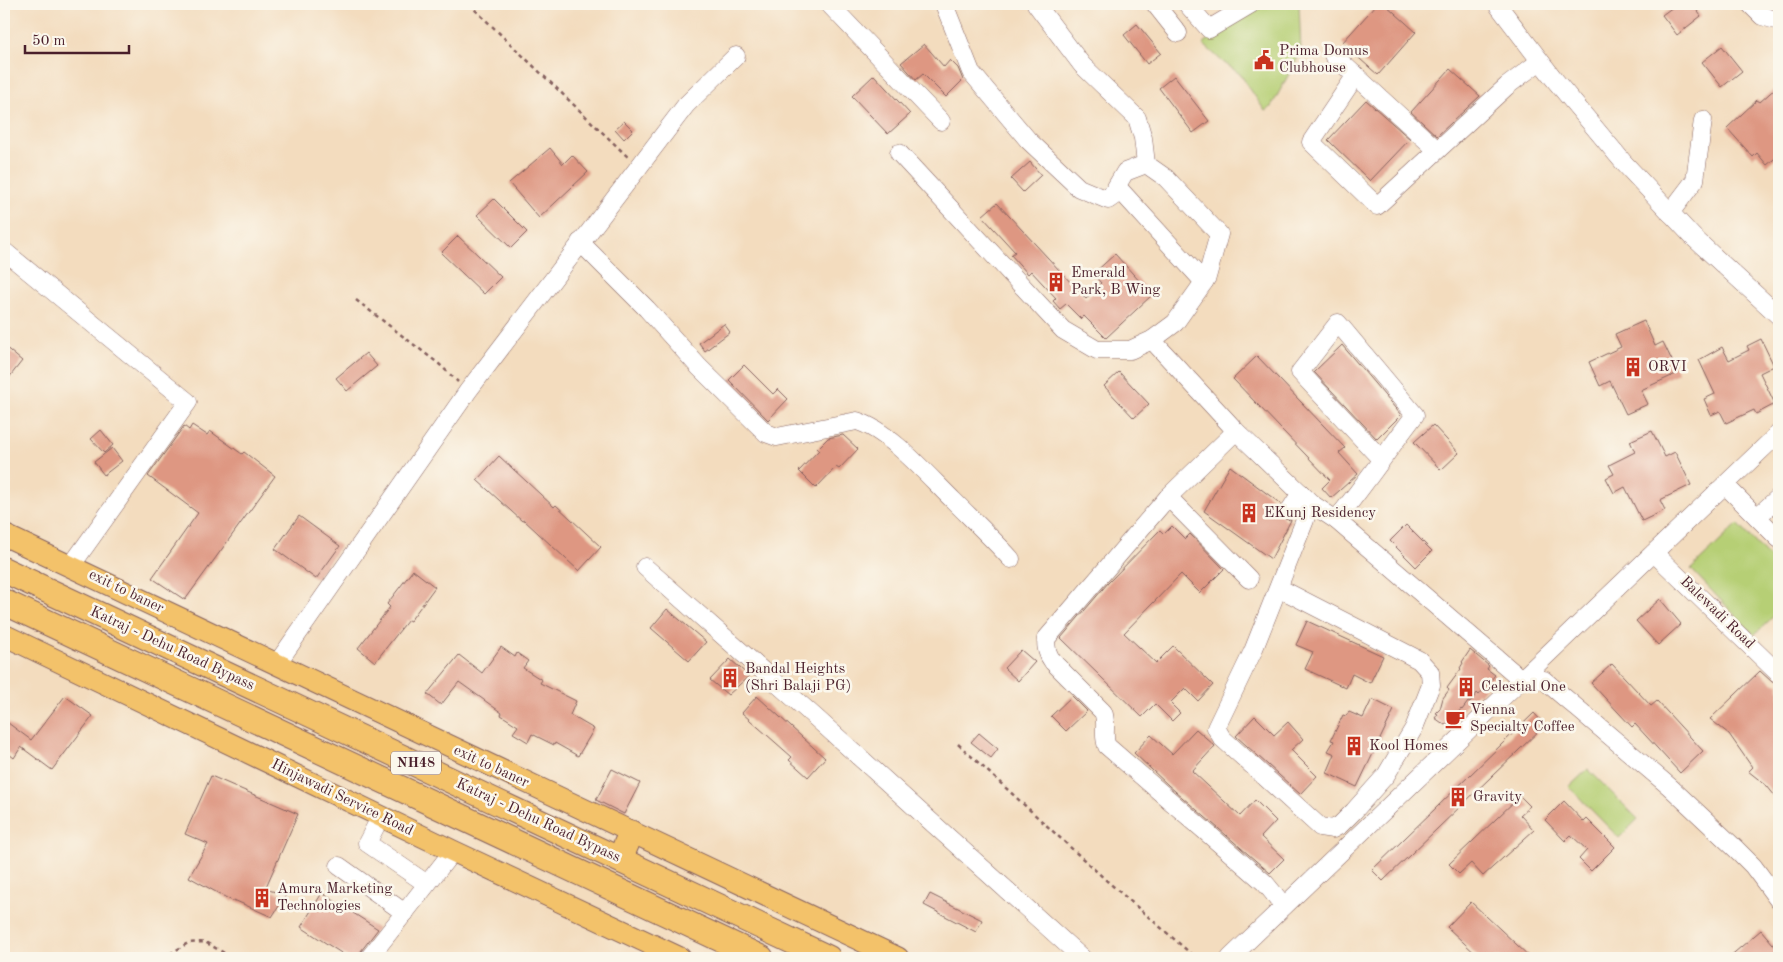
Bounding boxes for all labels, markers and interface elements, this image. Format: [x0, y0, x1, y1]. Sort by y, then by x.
scale bar [25, 22, 129, 54]
text: 50 m [32, 34, 66, 49]
place label: Prima Domus Clubhouse [1279, 44, 1369, 76]
public building icon: Prima Domus Clubhouse [1253, 49, 1275, 71]
place label: Emerald Park, B Wing [1071, 266, 1160, 298]
building icon: Emerald Park, B Wing [1045, 271, 1067, 293]
building icon: ORVI [1622, 356, 1644, 378]
place label: ORVI [1648, 360, 1687, 375]
building icon: EKunj Residency [1238, 502, 1260, 524]
place label: EKunj Residency [1264, 506, 1376, 521]
street label: exit to baner [86, 567, 166, 617]
street label: Balewadi Road [1677, 574, 1757, 652]
street label: Katraj - Dehu Road Bypass [88, 604, 256, 694]
place label: Bandal Heights (Shri Balaji PG) [745, 662, 851, 694]
building icon: Bandal Heights (Shri Balaji PG) [719, 667, 741, 689]
building icon: Celestial One [1455, 676, 1477, 698]
place label: Celestial One [1481, 680, 1566, 695]
place label: Vienna Specialty Coffee [1470, 703, 1575, 735]
cafe icon: Vienna Specialty Coffee [1444, 708, 1466, 730]
building icon: Kool Homes [1343, 735, 1365, 757]
place label: Kool Homes [1369, 739, 1448, 754]
street label: exit to baner [451, 743, 531, 791]
road number: NH48 [391, 751, 441, 774]
street label: Hinjawadi Service Road [269, 757, 415, 839]
street label: Katraj - Dehu Road Bypass [454, 776, 622, 866]
building icon: Gravity [1447, 786, 1469, 808]
place label: Gravity [1473, 790, 1522, 805]
place label: Amura Marketing Technologies [277, 882, 392, 914]
building icon: Amura Marketing Technologies [251, 887, 273, 909]

